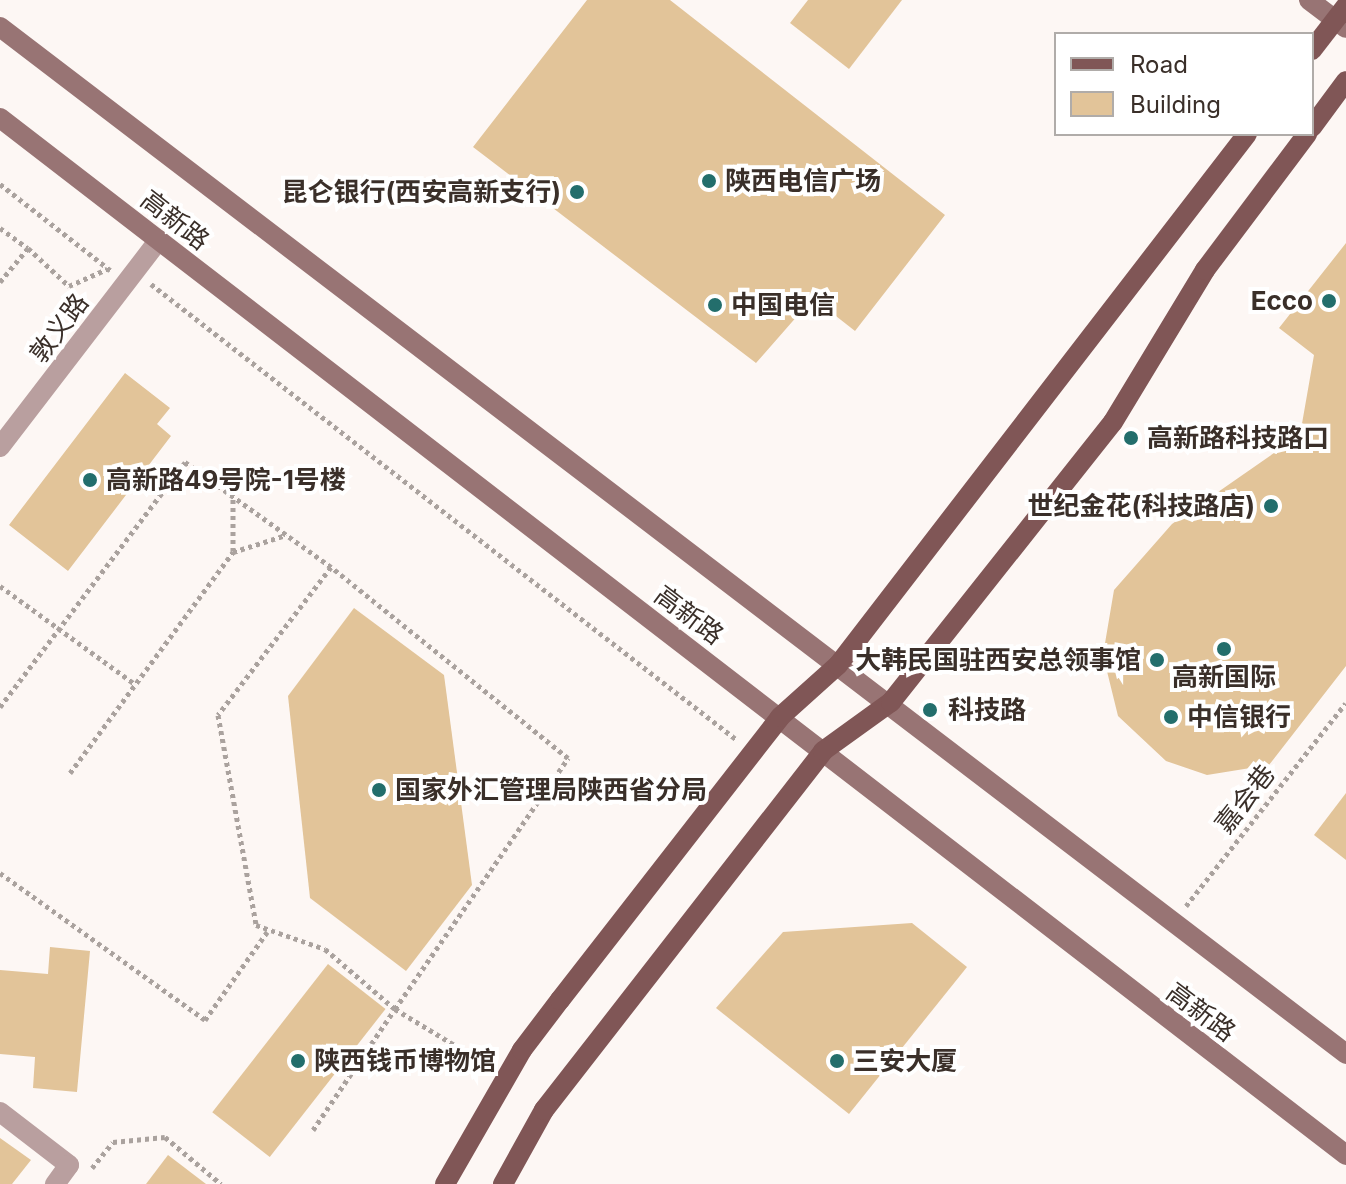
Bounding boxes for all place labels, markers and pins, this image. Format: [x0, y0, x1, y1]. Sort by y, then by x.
place label: 陕西电信广场 [725, 165, 881, 197]
marker: 陕西电信广场 [700, 172, 718, 190]
place label: 昆仑银行(西安高新支行) [281, 176, 561, 208]
marker: 昆仑银行(西安高新支行) [568, 183, 586, 201]
place label: Ecco [1251, 285, 1313, 317]
place label: 中国电信 [731, 289, 835, 321]
marker: Ecco [1320, 292, 1338, 310]
marker: 中国电信 [706, 296, 724, 314]
place label: 高新路科技路口 [1147, 422, 1329, 454]
marker: 高新路科技路口 [1122, 429, 1140, 447]
place label: 高新路49号院-1号楼 [106, 464, 346, 496]
marker: 高新路49号院-1号楼 [81, 471, 99, 489]
place label: 世纪金花(科技路店) [1027, 490, 1255, 522]
marker: 世纪金花(科技路店) [1262, 497, 1280, 515]
marker: 高新国际 [1215, 640, 1233, 658]
place label: 大韩民国驻西安总领事馆 [855, 644, 1141, 676]
marker: 大韩民国驻西安总领事馆 [1148, 651, 1166, 669]
place label: 高新国际 [1172, 661, 1276, 693]
place label: 科技路 [948, 694, 1026, 726]
marker: 科技路 [919, 699, 941, 721]
place label: 中信银行 [1187, 701, 1291, 733]
marker: 中信银行 [1162, 708, 1180, 726]
place label: 国家外汇管理局陕西省分局 [395, 774, 707, 806]
marker: 国家外汇管理局陕西省分局 [370, 781, 388, 799]
place label: 陕西钱币博物馆 [314, 1045, 496, 1077]
place label: 三安大厦 [853, 1045, 957, 1077]
marker: 陕西钱币博物馆 [289, 1052, 307, 1070]
marker: 三安大厦 [828, 1052, 846, 1070]

